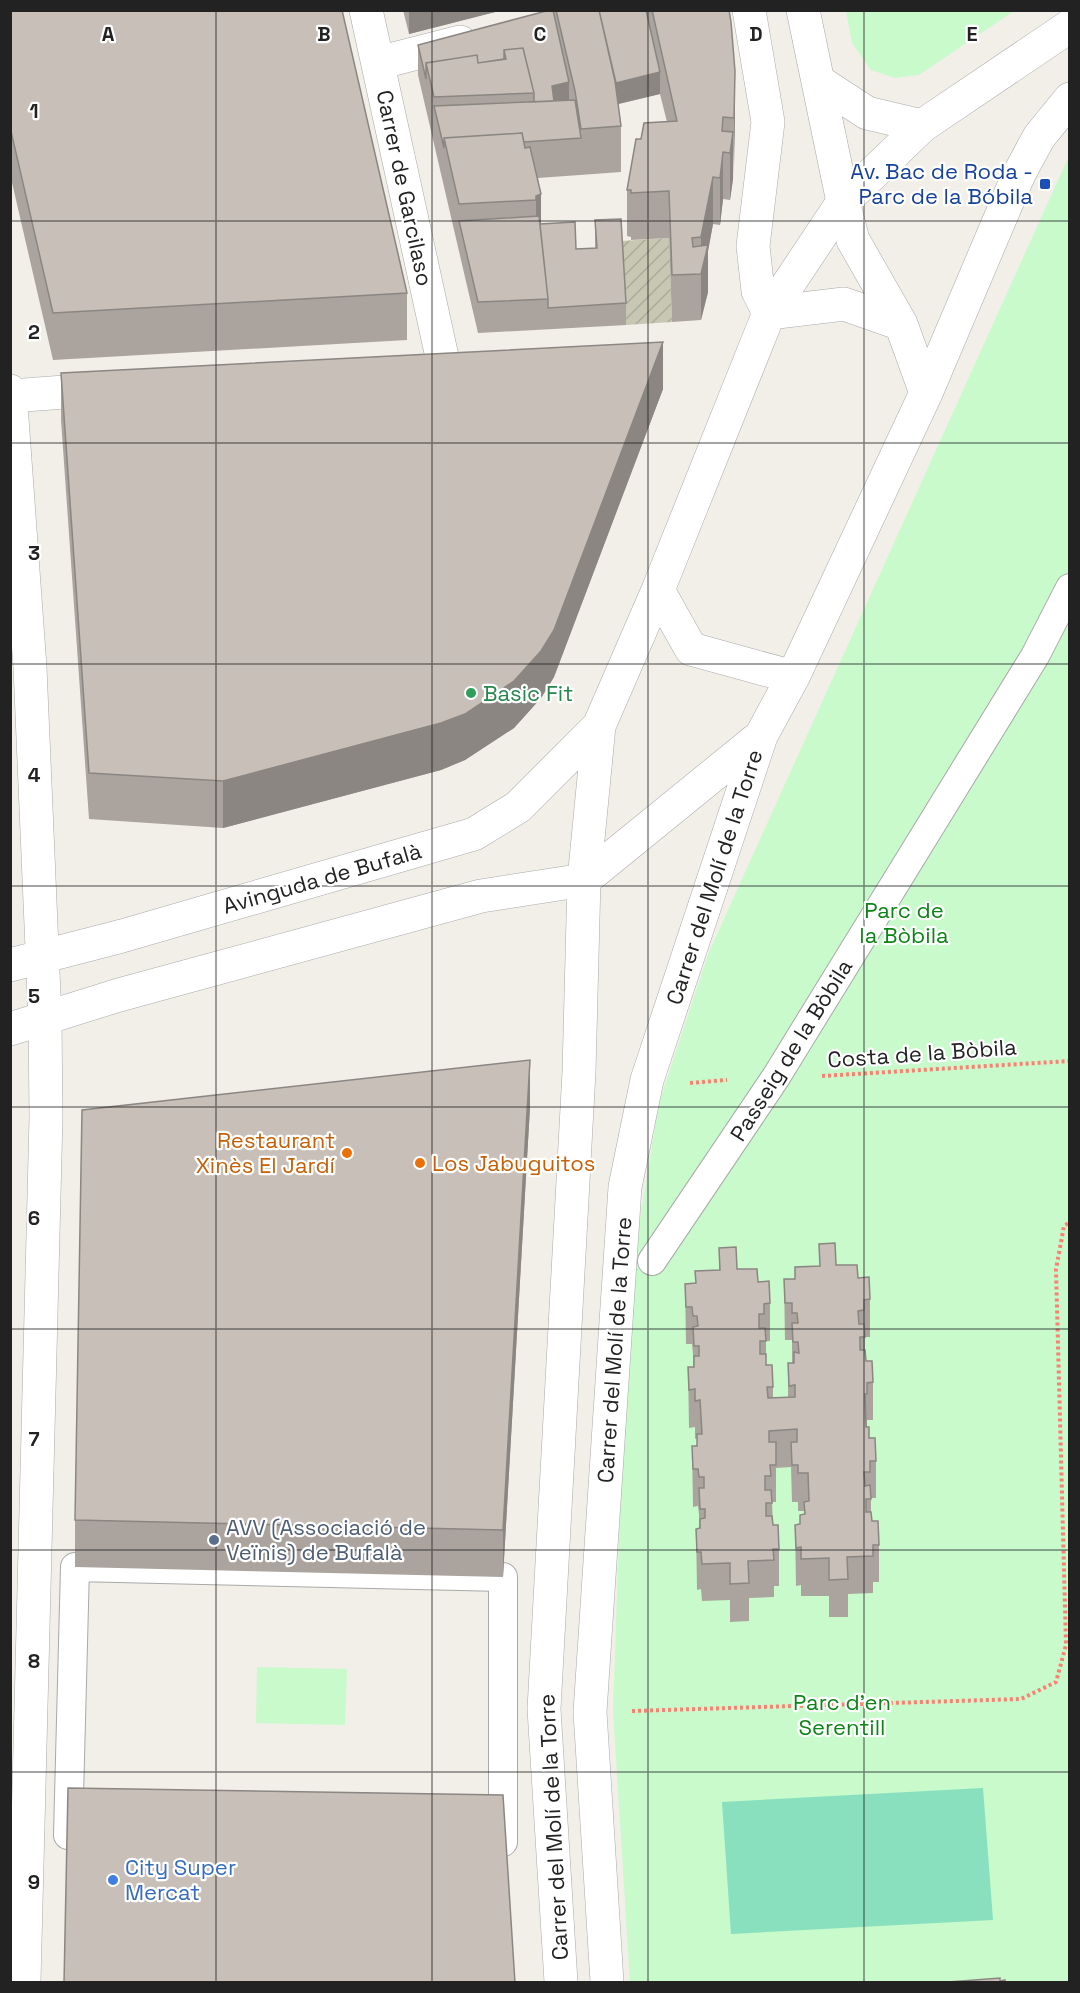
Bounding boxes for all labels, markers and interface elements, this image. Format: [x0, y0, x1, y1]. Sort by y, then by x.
text: A [102, 21, 115, 47]
text: B [317, 21, 331, 47]
text: C [534, 21, 547, 47]
text: D [749, 21, 763, 47]
text: E [966, 21, 978, 47]
street label: Carrer de Garcilaso [371, 87, 439, 289]
text: 1 [29, 98, 39, 124]
place label: Av. Bac de Roda - Parc de la Bóbila [850, 157, 1033, 210]
marker: Av. Bac de Roda - Parc de la Bóbila [1038, 177, 1052, 191]
text: 2 [28, 319, 40, 345]
text: 3 [28, 540, 40, 566]
place label: Basic Fit [483, 679, 573, 707]
marker: Basic Fit [464, 686, 478, 700]
street label: Carrer del Molí de la Torre [659, 746, 769, 1008]
text: 4 [28, 762, 41, 788]
street label: Avinguda de Bufalà [219, 836, 425, 920]
park label: Parc de la Bòbila [859, 896, 949, 949]
street label: Passeig de la Bòbila [724, 954, 858, 1146]
text: 5 [28, 983, 40, 1009]
street label: Costa de la Bòbila [826, 1032, 1018, 1074]
place label: Restaurant Xinès El Jardí [196, 1126, 336, 1179]
marker: Restaurant Xinès El Jardí [340, 1146, 354, 1160]
place label: Los Jabuguitos [432, 1149, 595, 1177]
marker: Los Jabuguitos [413, 1156, 427, 1170]
text: 6 [28, 1205, 40, 1231]
street label: Carrer del Molí de la Torre [591, 1216, 637, 1484]
text: 7 [28, 1426, 40, 1452]
place label: AVV (Associació de Veïnis) de Bufalà [226, 1513, 426, 1566]
marker: AVV (Associació de Veïnis) de Bufalà [207, 1533, 221, 1547]
text: 8 [28, 1648, 40, 1674]
park label: Parc d'en Serentill [793, 1688, 891, 1741]
street label: Carrer del Molí de la Torre [532, 1693, 574, 1961]
place label: City Super Mercat [125, 1853, 236, 1906]
text: 9 [28, 1869, 40, 1895]
marker: City Super Mercat [106, 1873, 120, 1887]

